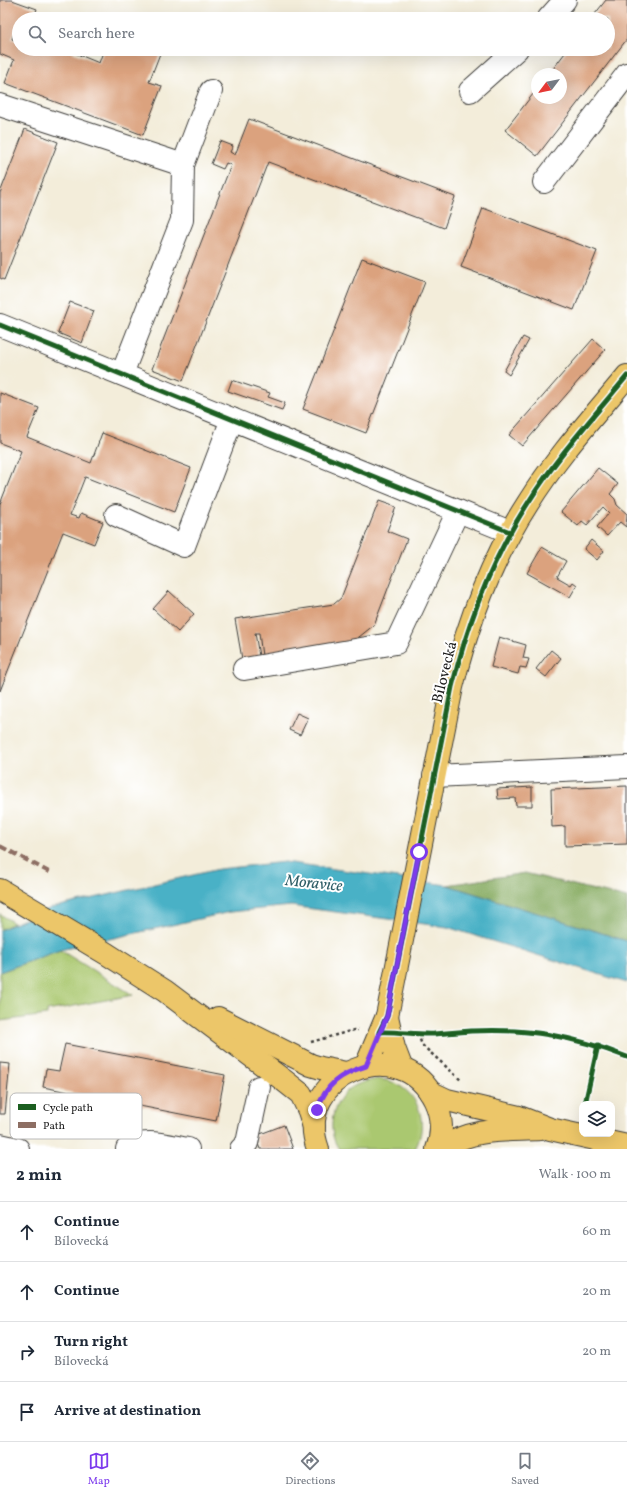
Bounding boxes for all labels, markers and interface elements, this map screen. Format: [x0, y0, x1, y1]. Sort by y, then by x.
search box [12, 12, 615, 56]
icon: search [26, 23, 48, 45]
text: Search here [58, 24, 135, 45]
north arrow [531, 68, 567, 104]
street label: Bílovecká [428, 639, 463, 705]
route start [410, 843, 428, 861]
water label: Moravice [283, 870, 344, 898]
legend [10, 1093, 142, 1139]
text: Cycle path [43, 1101, 93, 1116]
route end [308, 1101, 326, 1119]
map controls [579, 1101, 615, 1137]
button: layers [579, 1101, 615, 1137]
text: Path [43, 1119, 66, 1134]
text: 2 min [16, 1164, 62, 1187]
text: Walk · 100 m [539, 1166, 611, 1184]
text: Continue [54, 1212, 119, 1233]
icon: ahead [16, 1221, 38, 1243]
text: 60 m [583, 1223, 611, 1241]
text: Bílovecká [54, 1233, 109, 1251]
icon: ahead [16, 1281, 38, 1303]
text: Continue [54, 1281, 119, 1302]
text: 20 m [582, 1283, 611, 1301]
text: Turn right [54, 1332, 128, 1353]
icon: right [16, 1341, 38, 1363]
text: 20 m [582, 1343, 611, 1361]
text: Bílovecká [54, 1353, 109, 1371]
icon: arrive [16, 1401, 38, 1423]
text: Arrive at destination [54, 1401, 201, 1422]
tab: Map [88, 1450, 110, 1489]
tab: Directions [285, 1450, 336, 1489]
tab: Saved [511, 1450, 539, 1489]

